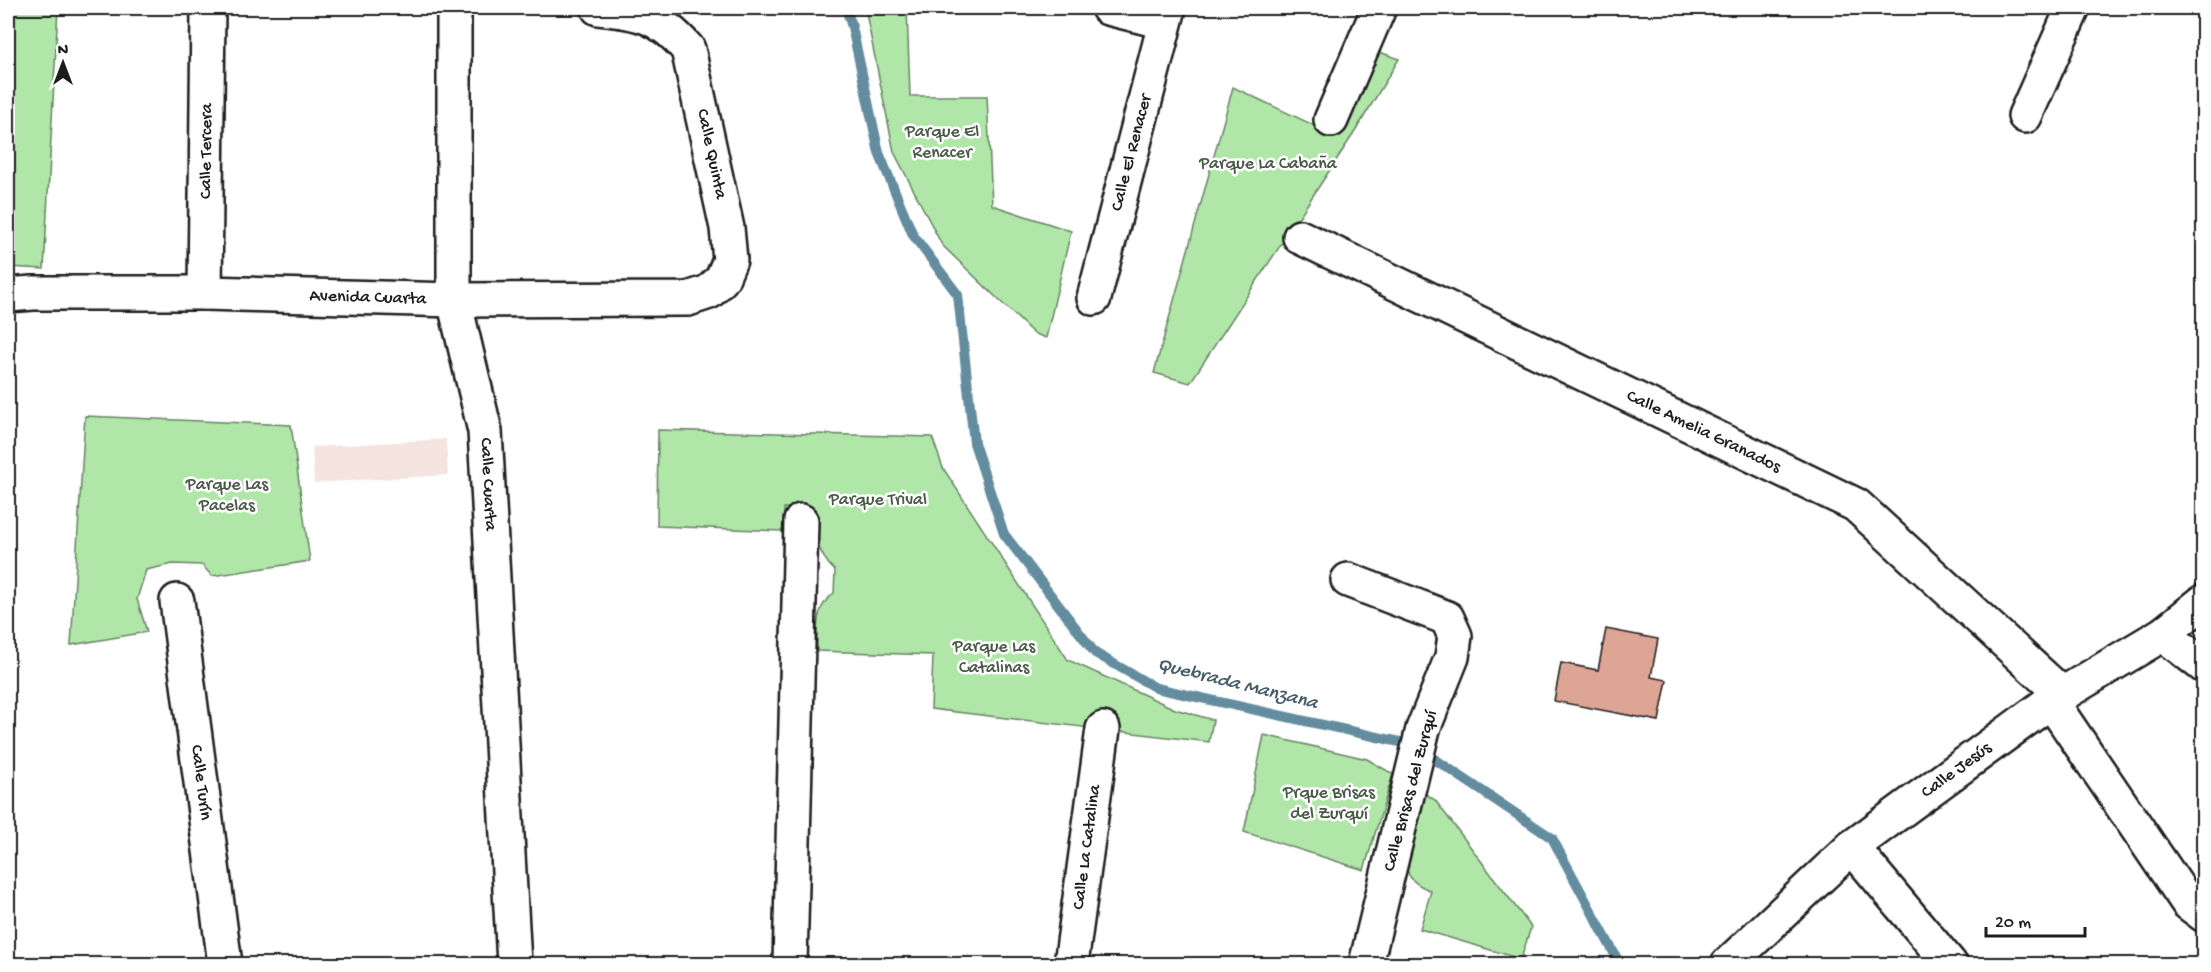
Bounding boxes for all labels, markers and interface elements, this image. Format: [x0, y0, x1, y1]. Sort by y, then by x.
north arrow [33, 33, 93, 93]
text: N [58, 42, 69, 61]
street label: Calle El Renacer [1106, 91, 1157, 213]
street label: Calle Tercera [195, 102, 218, 199]
street label: Calle Quinta [691, 107, 731, 202]
park label: Parque El Renacer [904, 122, 979, 164]
park label: Parque La Cabaña [1198, 154, 1338, 175]
street label: Avenida Cuarta [309, 285, 428, 310]
street label: Calle Amelia Granados [1623, 385, 1785, 478]
street label: Calle Cuarta [475, 437, 501, 532]
park label: Parque Las Pacelas [185, 475, 270, 517]
park label: Parque Trival [828, 490, 927, 511]
park label: Parque Las Catalinas [952, 637, 1037, 679]
water label: Quebrada Manzana [1154, 654, 1321, 717]
street label: Calle Brisas del Zurquí [1379, 707, 1443, 874]
street label: Calle Jesús [1917, 737, 1997, 803]
street label: Calle Turín [186, 744, 216, 822]
street label: Calle La Catalina [1068, 782, 1106, 911]
park label: Prque Brisas del Zurquí [1282, 783, 1376, 825]
scale bar [1986, 900, 2085, 938]
text: 20 m [1995, 913, 2031, 934]

